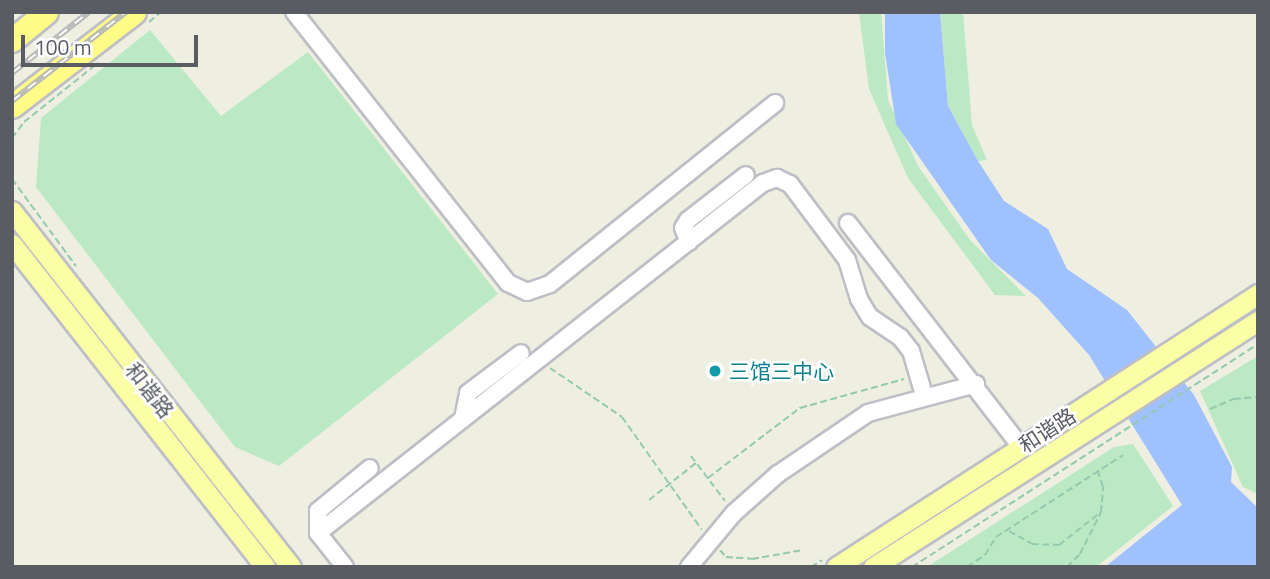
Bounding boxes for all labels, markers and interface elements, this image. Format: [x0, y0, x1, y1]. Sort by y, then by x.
scale bar [24, 21, 201, 65]
text: 100 m [34, 31, 91, 63]
street label: 和谐路 [121, 357, 179, 423]
place label: 三馆三中心 [729, 358, 834, 384]
marker: 三馆三中心 [707, 363, 723, 379]
street label: 和谐路 [1014, 402, 1080, 458]

